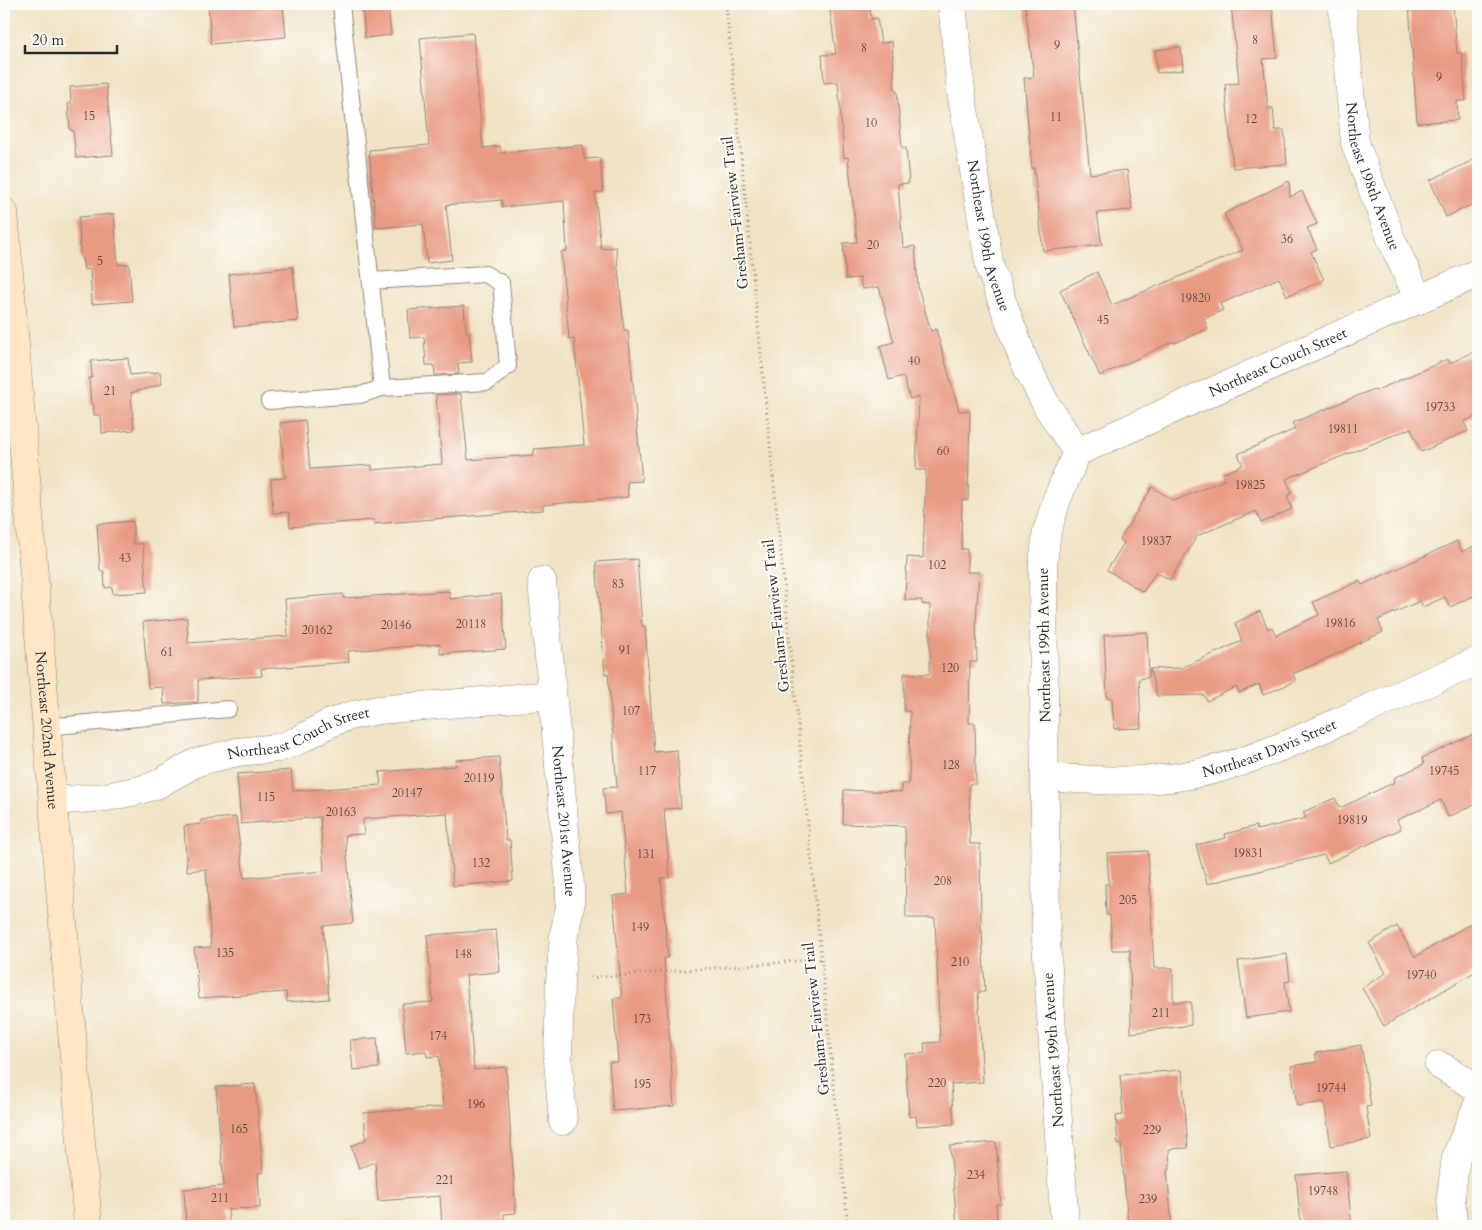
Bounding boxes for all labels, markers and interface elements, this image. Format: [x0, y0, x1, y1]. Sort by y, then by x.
scale bar [25, 22, 118, 54]
text: 20 m [32, 30, 64, 50]
house number: 8 [1252, 32, 1258, 48]
house number: 9 [1054, 37, 1060, 53]
house number: 8 [861, 40, 867, 56]
house number: 9 [1436, 69, 1442, 85]
street label: Northeast 198th Avenue [1341, 101, 1405, 254]
house number: 15 [83, 108, 95, 124]
house number: 11 [1050, 109, 1062, 125]
house number: 12 [1245, 111, 1257, 127]
house number: 10 [865, 115, 877, 131]
street label: Gresham-Fairview Trail [717, 135, 753, 290]
street label: Northeast 199th Avenue [962, 158, 1015, 315]
house number: 36 [1281, 231, 1293, 247]
house number: 20 [867, 237, 879, 253]
house number: 5 [97, 253, 103, 269]
house number: 19820 [1180, 290, 1210, 306]
house number: 45 [1097, 312, 1109, 328]
street label: Northeast Couch Street [1206, 323, 1350, 402]
house number: 40 [908, 353, 920, 369]
house number: 21 [104, 383, 116, 399]
house number: 19733 [1425, 399, 1455, 415]
house number: 19811 [1328, 421, 1358, 437]
house number: 60 [937, 443, 949, 459]
house number: 19825 [1235, 477, 1265, 493]
house number: 19837 [1141, 533, 1171, 549]
street label: Gresham-Fairview Trail [758, 538, 794, 693]
house number: 43 [119, 550, 131, 566]
house number: 102 [928, 557, 946, 573]
street label: Northeast 199th Avenue [1033, 567, 1055, 723]
house number: 83 [612, 576, 624, 592]
house number: 19816 [1325, 615, 1355, 631]
house number: 20118 [456, 616, 486, 632]
house number: 20146 [381, 617, 411, 633]
house number: 20162 [302, 622, 332, 638]
house number: 91 [619, 642, 631, 658]
house number: 61 [161, 644, 173, 660]
street label: Northeast 202nd Avenue [30, 650, 63, 810]
house number: 120 [941, 660, 959, 676]
street label: Northeast Couch Street [225, 702, 371, 764]
house number: 107 [622, 703, 640, 719]
street label: Northeast Davis Street [1200, 714, 1340, 782]
street label: Northeast 201st Avenue [547, 744, 580, 897]
house number: 128 [942, 757, 960, 773]
house number: 117 [638, 763, 656, 779]
house number: 19745 [1429, 763, 1459, 779]
house number: 20119 [464, 770, 494, 786]
house number: 20147 [392, 785, 422, 801]
house number: 115 [257, 789, 275, 805]
house number: 20163 [326, 804, 356, 820]
house number: 19819 [1337, 812, 1367, 828]
house number: 19831 [1233, 845, 1263, 861]
house number: 131 [637, 846, 655, 862]
house number: 132 [472, 855, 490, 871]
house number: 208 [934, 873, 952, 889]
house number: 205 [1119, 892, 1137, 908]
house number: 149 [631, 919, 649, 935]
street label: Gresham-Fairview Trail [798, 941, 834, 1096]
house number: 135 [216, 945, 234, 961]
house number: 148 [454, 946, 472, 962]
house number: 210 [951, 954, 969, 970]
house number: 19740 [1406, 967, 1436, 983]
street label: Northeast 199th Avenue [1038, 972, 1068, 1128]
house number: 211 [1152, 1005, 1170, 1021]
house number: 173 [633, 1011, 651, 1027]
house number: 174 [429, 1028, 447, 1044]
house number: 220 [928, 1075, 946, 1091]
house number: 195 [633, 1076, 651, 1092]
house number: 19744 [1316, 1080, 1346, 1096]
house number: 196 [467, 1096, 485, 1112]
house number: 165 [230, 1121, 248, 1137]
house number: 229 [1143, 1122, 1161, 1138]
house number: 234 [967, 1167, 985, 1183]
house number: 221 [436, 1172, 454, 1188]
house number: 19748 [1308, 1183, 1338, 1199]
house number: 211 [211, 1190, 229, 1206]
house number: 239 [1139, 1191, 1157, 1207]

